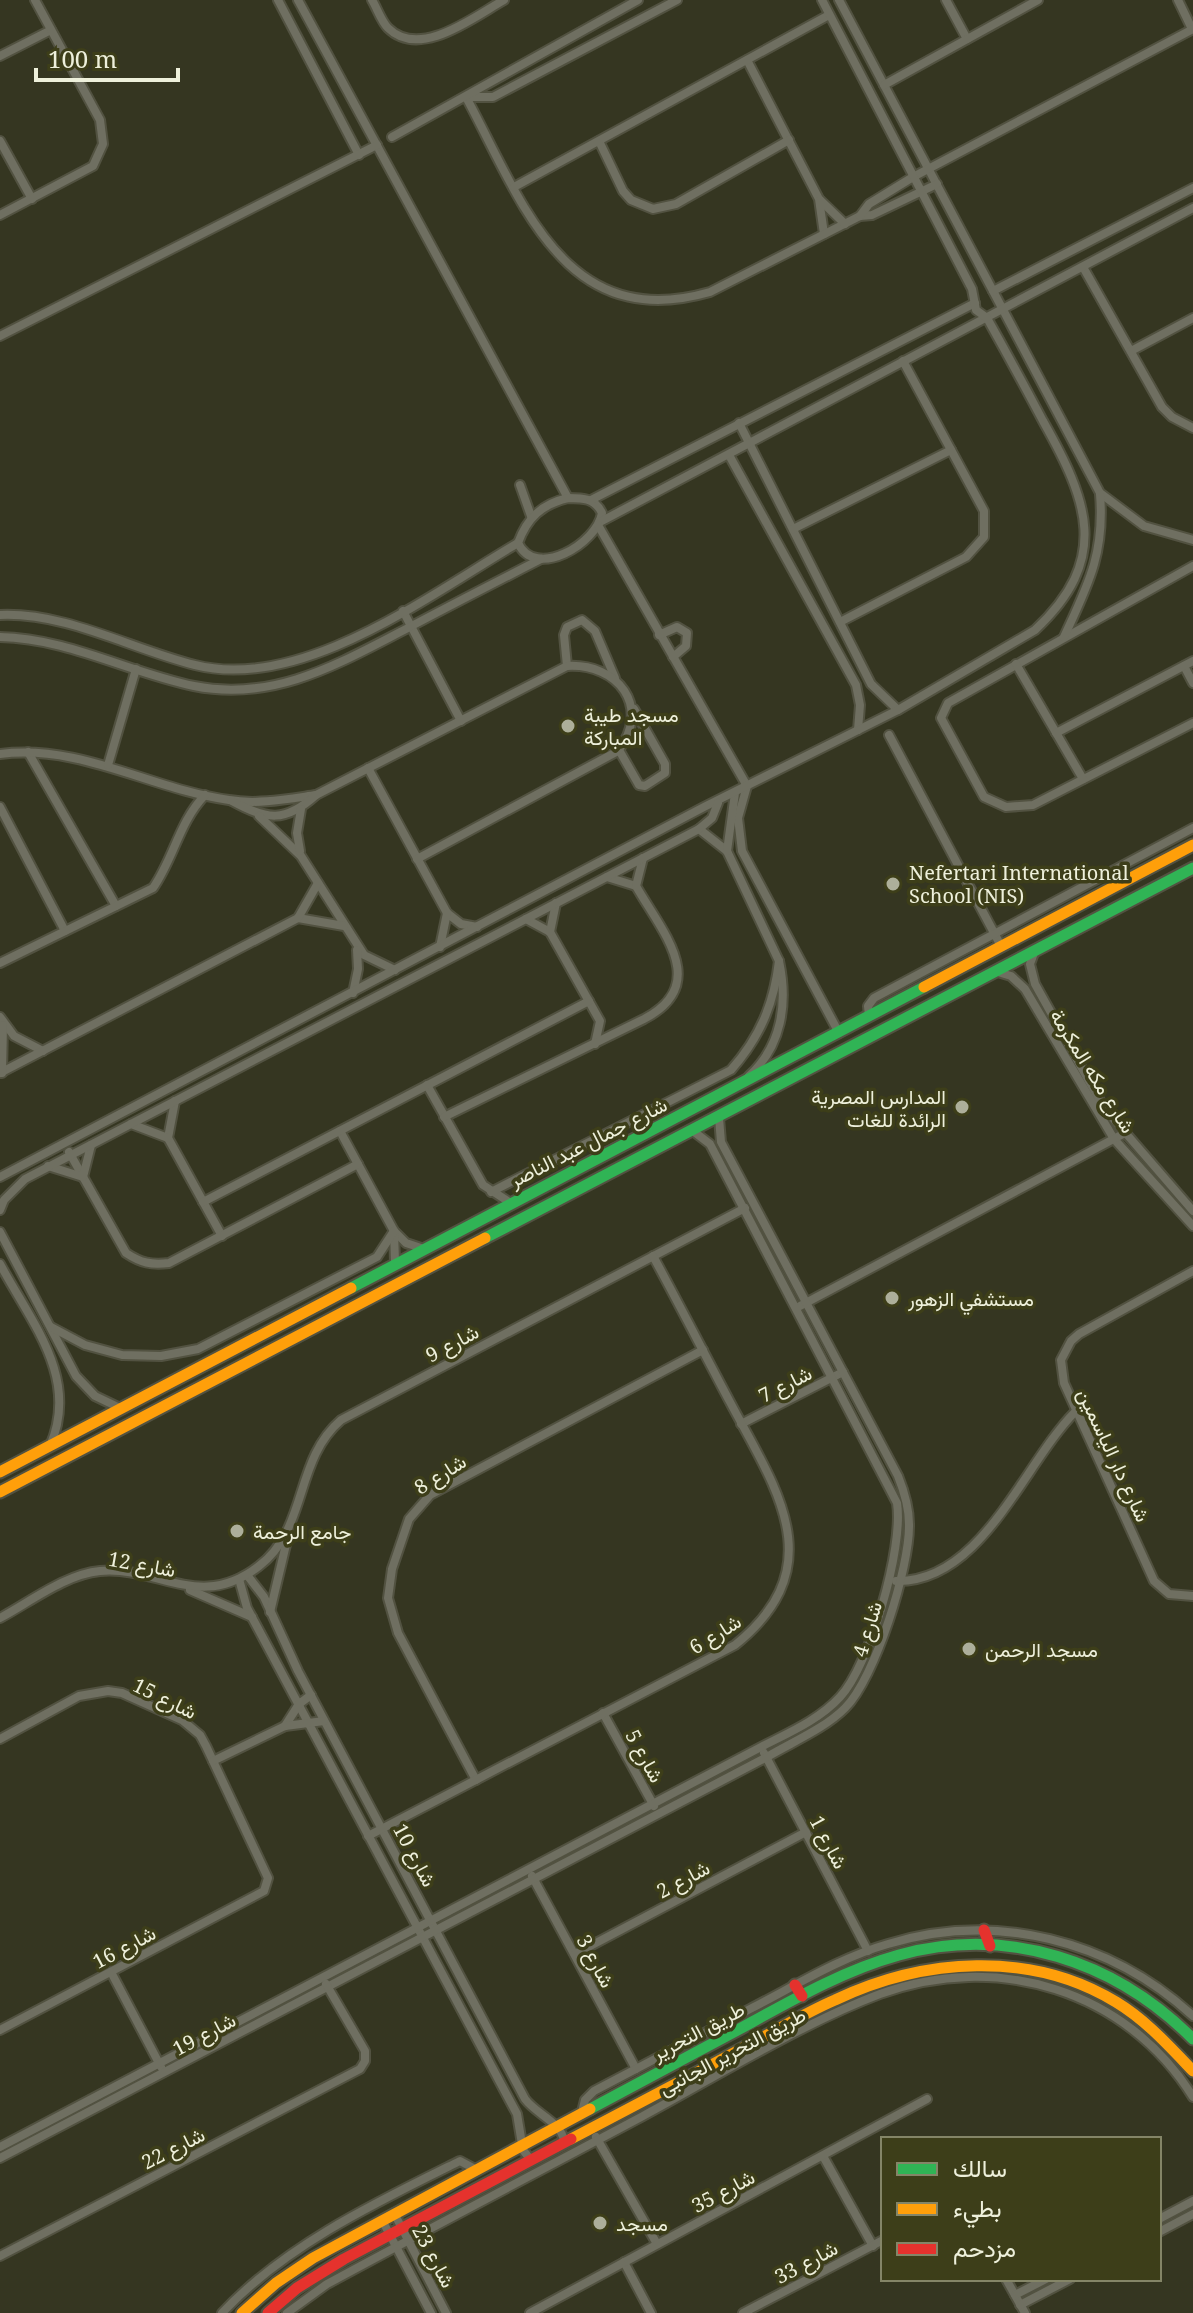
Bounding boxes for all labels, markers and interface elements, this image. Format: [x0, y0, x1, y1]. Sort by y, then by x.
scale bar [36, 32, 178, 82]
text: 100 m [48, 42, 117, 75]
place label: مسجد طيبة المباركة [584, 701, 679, 751]
marker: مسجد طيبة المباركة [559, 717, 577, 735]
place label: Nefertari International School (NIS) [909, 859, 1129, 909]
marker: Nefertari International School (NIS) [884, 875, 902, 893]
street label: شارع مكه المكرمة [1043, 1004, 1142, 1139]
place label: المدارس المصرية الرائدة للغات [811, 1083, 946, 1133]
street label: شارع جمال عبد الناصر [504, 1091, 672, 1195]
marker: المدارس المصرية الرائدة للغات [953, 1098, 971, 1116]
place label: مستشفي الزهور [907, 1285, 1034, 1316]
marker: مستشفي الزهور [883, 1289, 901, 1307]
street label: شارع 9 [421, 1318, 484, 1369]
street label: شارع 7 [754, 1359, 817, 1410]
street label: شارع دار الياسمين [1070, 1384, 1157, 1526]
street label: شارع 8 [409, 1448, 472, 1501]
place label: جامع الرحمة [253, 1518, 351, 1546]
marker: جامع الرحمة [228, 1522, 246, 1540]
street label: شارع 12 [106, 1545, 178, 1584]
street label: شارع 4 [846, 1598, 889, 1660]
street label: شارع 6 [684, 1608, 747, 1661]
place label: مسجد الرحمن [985, 1636, 1098, 1663]
marker: مسجد الرحمن [960, 1640, 978, 1658]
street label: شارع 15 [128, 1671, 201, 1726]
street label: شارع 5 [619, 1725, 671, 1788]
street label: شارع 1 [803, 1811, 854, 1874]
street label: شارع 10 [386, 1819, 443, 1892]
street label: شارع 2 [652, 1854, 715, 1905]
street label: شارع 16 [88, 1919, 161, 1976]
street label: شارع 3 [570, 1930, 621, 1993]
street label: طريق التحرير [646, 1995, 749, 2067]
street label: طريق التحرير الجانبى [654, 2001, 810, 2101]
street label: شارع 19 [168, 2006, 241, 2063]
street label: شارع 22 [137, 2121, 210, 2176]
legend [881, 2137, 1161, 2281]
text: سالك [953, 2151, 1007, 2184]
street label: شارع 35 [687, 2163, 760, 2220]
text: بطيء [953, 2191, 1002, 2228]
place label: مسجد [616, 2210, 668, 2237]
marker: مسجد [591, 2214, 609, 2232]
street label: شارع 23 [405, 2220, 462, 2293]
text: مزدحم [953, 2231, 1016, 2265]
street label: شارع 33 [770, 2234, 843, 2291]

